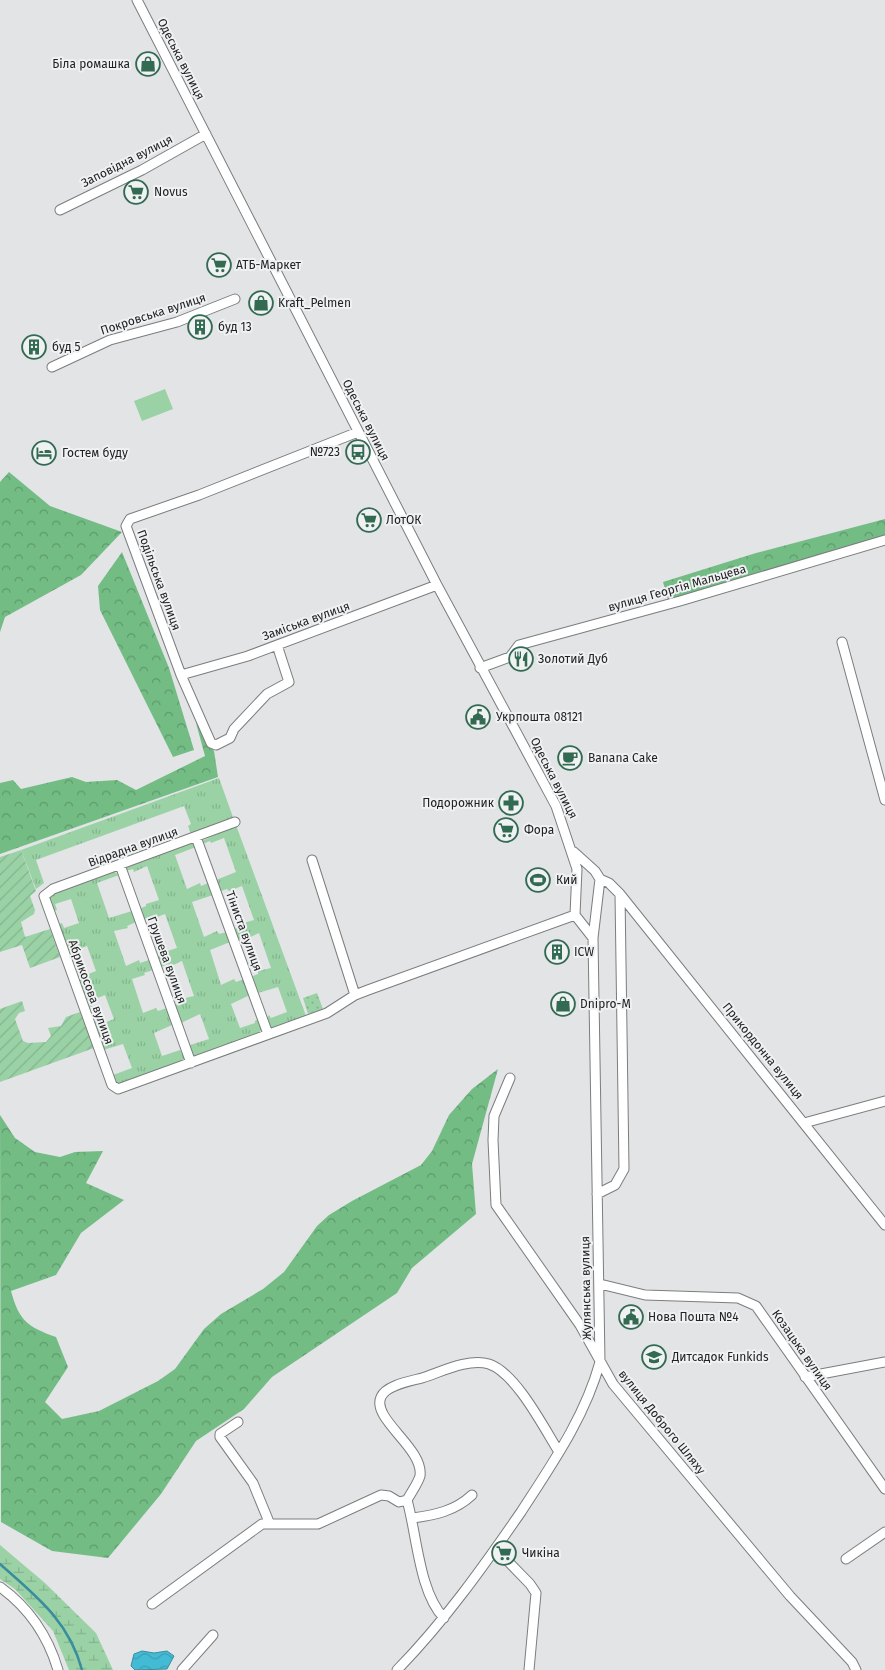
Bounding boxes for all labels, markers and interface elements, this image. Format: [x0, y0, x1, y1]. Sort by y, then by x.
street label: Одеська вулиця [155, 16, 207, 102]
shop icon: Біла ромашка [135, 51, 161, 77]
place label: Біла ромашка [52, 57, 130, 71]
street label: Заповідна вулиця [79, 132, 175, 190]
supermarket icon: Novus [123, 179, 149, 205]
place label: Novus [154, 185, 188, 199]
supermarket icon: АТБ-Маркет [206, 252, 232, 278]
place label: АТБ-Маркет [236, 258, 302, 272]
street label: Покровська вулиця [99, 290, 207, 338]
shop icon: Kraft_Pelmen [248, 290, 274, 316]
place label: Kraft_Pelmen [278, 296, 351, 310]
building icon: буд 13 [187, 314, 213, 340]
place label: буд 13 [218, 320, 252, 334]
building icon: буд 5 [21, 334, 47, 360]
place label: буд 5 [52, 340, 81, 354]
street label: Одеська вулиця [340, 377, 392, 463]
bus stop icon: №723 [345, 439, 371, 465]
hotel icon: Гостем буду [31, 440, 57, 466]
place label: №723 [310, 445, 340, 459]
place label: Гостем буду [62, 446, 128, 460]
supermarket icon: ЛотОК [356, 507, 382, 533]
place label: ЛотОК [386, 513, 421, 527]
street label: Подільська вулиця [134, 528, 184, 632]
street label: вулиця Георгія Мальцева [606, 562, 748, 614]
street label: Заміська вулиця [260, 599, 352, 643]
restaurant icon: Золотий Дуб [508, 646, 534, 672]
place label: Золотий Дуб [538, 652, 608, 666]
public building icon: Укрпошта 08121 [465, 704, 491, 730]
place label: Укрпошта 08121 [496, 710, 583, 724]
street label: Одеська вулиця [528, 735, 580, 821]
cafe icon: Banana Cake [557, 745, 583, 771]
place label: Banana Cake [588, 751, 658, 765]
pharmacy icon: Подорожник [498, 790, 524, 816]
place label: Подорожник [422, 796, 495, 810]
supermarket icon: Фора [493, 817, 519, 843]
place label: Фора [524, 823, 554, 837]
street label: Відрадна вулиця [86, 824, 180, 870]
sports icon: Кий [525, 867, 551, 893]
place label: Кий [556, 873, 577, 887]
street label: Тіниста вулиця [223, 889, 265, 973]
street label: Грушева вулиця [145, 915, 189, 1005]
street label: Абрикосова вулиця [66, 938, 116, 1046]
building icon: ICW [544, 939, 570, 965]
place label: ICW [574, 945, 594, 959]
shop icon: Dnipro-M [550, 991, 576, 1017]
place label: Dnipro-M [580, 997, 631, 1011]
street label: Прикордонна вулиця [720, 1000, 806, 1102]
street label: Жулянська вулиця [578, 1236, 594, 1340]
public building icon: Нова Пошта №4 [618, 1304, 644, 1330]
street label: Козацька вулиця [769, 1307, 835, 1393]
place label: Нова Пошта №4 [648, 1310, 739, 1324]
school or university icon: Дитсадок Funkids [641, 1344, 667, 1370]
place label: Дитсадок Funkids [671, 1350, 769, 1364]
street label: вулиця Доброго Шляху [616, 1367, 708, 1477]
supermarket icon: Чикіна [491, 1540, 517, 1566]
place label: Чикіна [522, 1546, 560, 1560]

